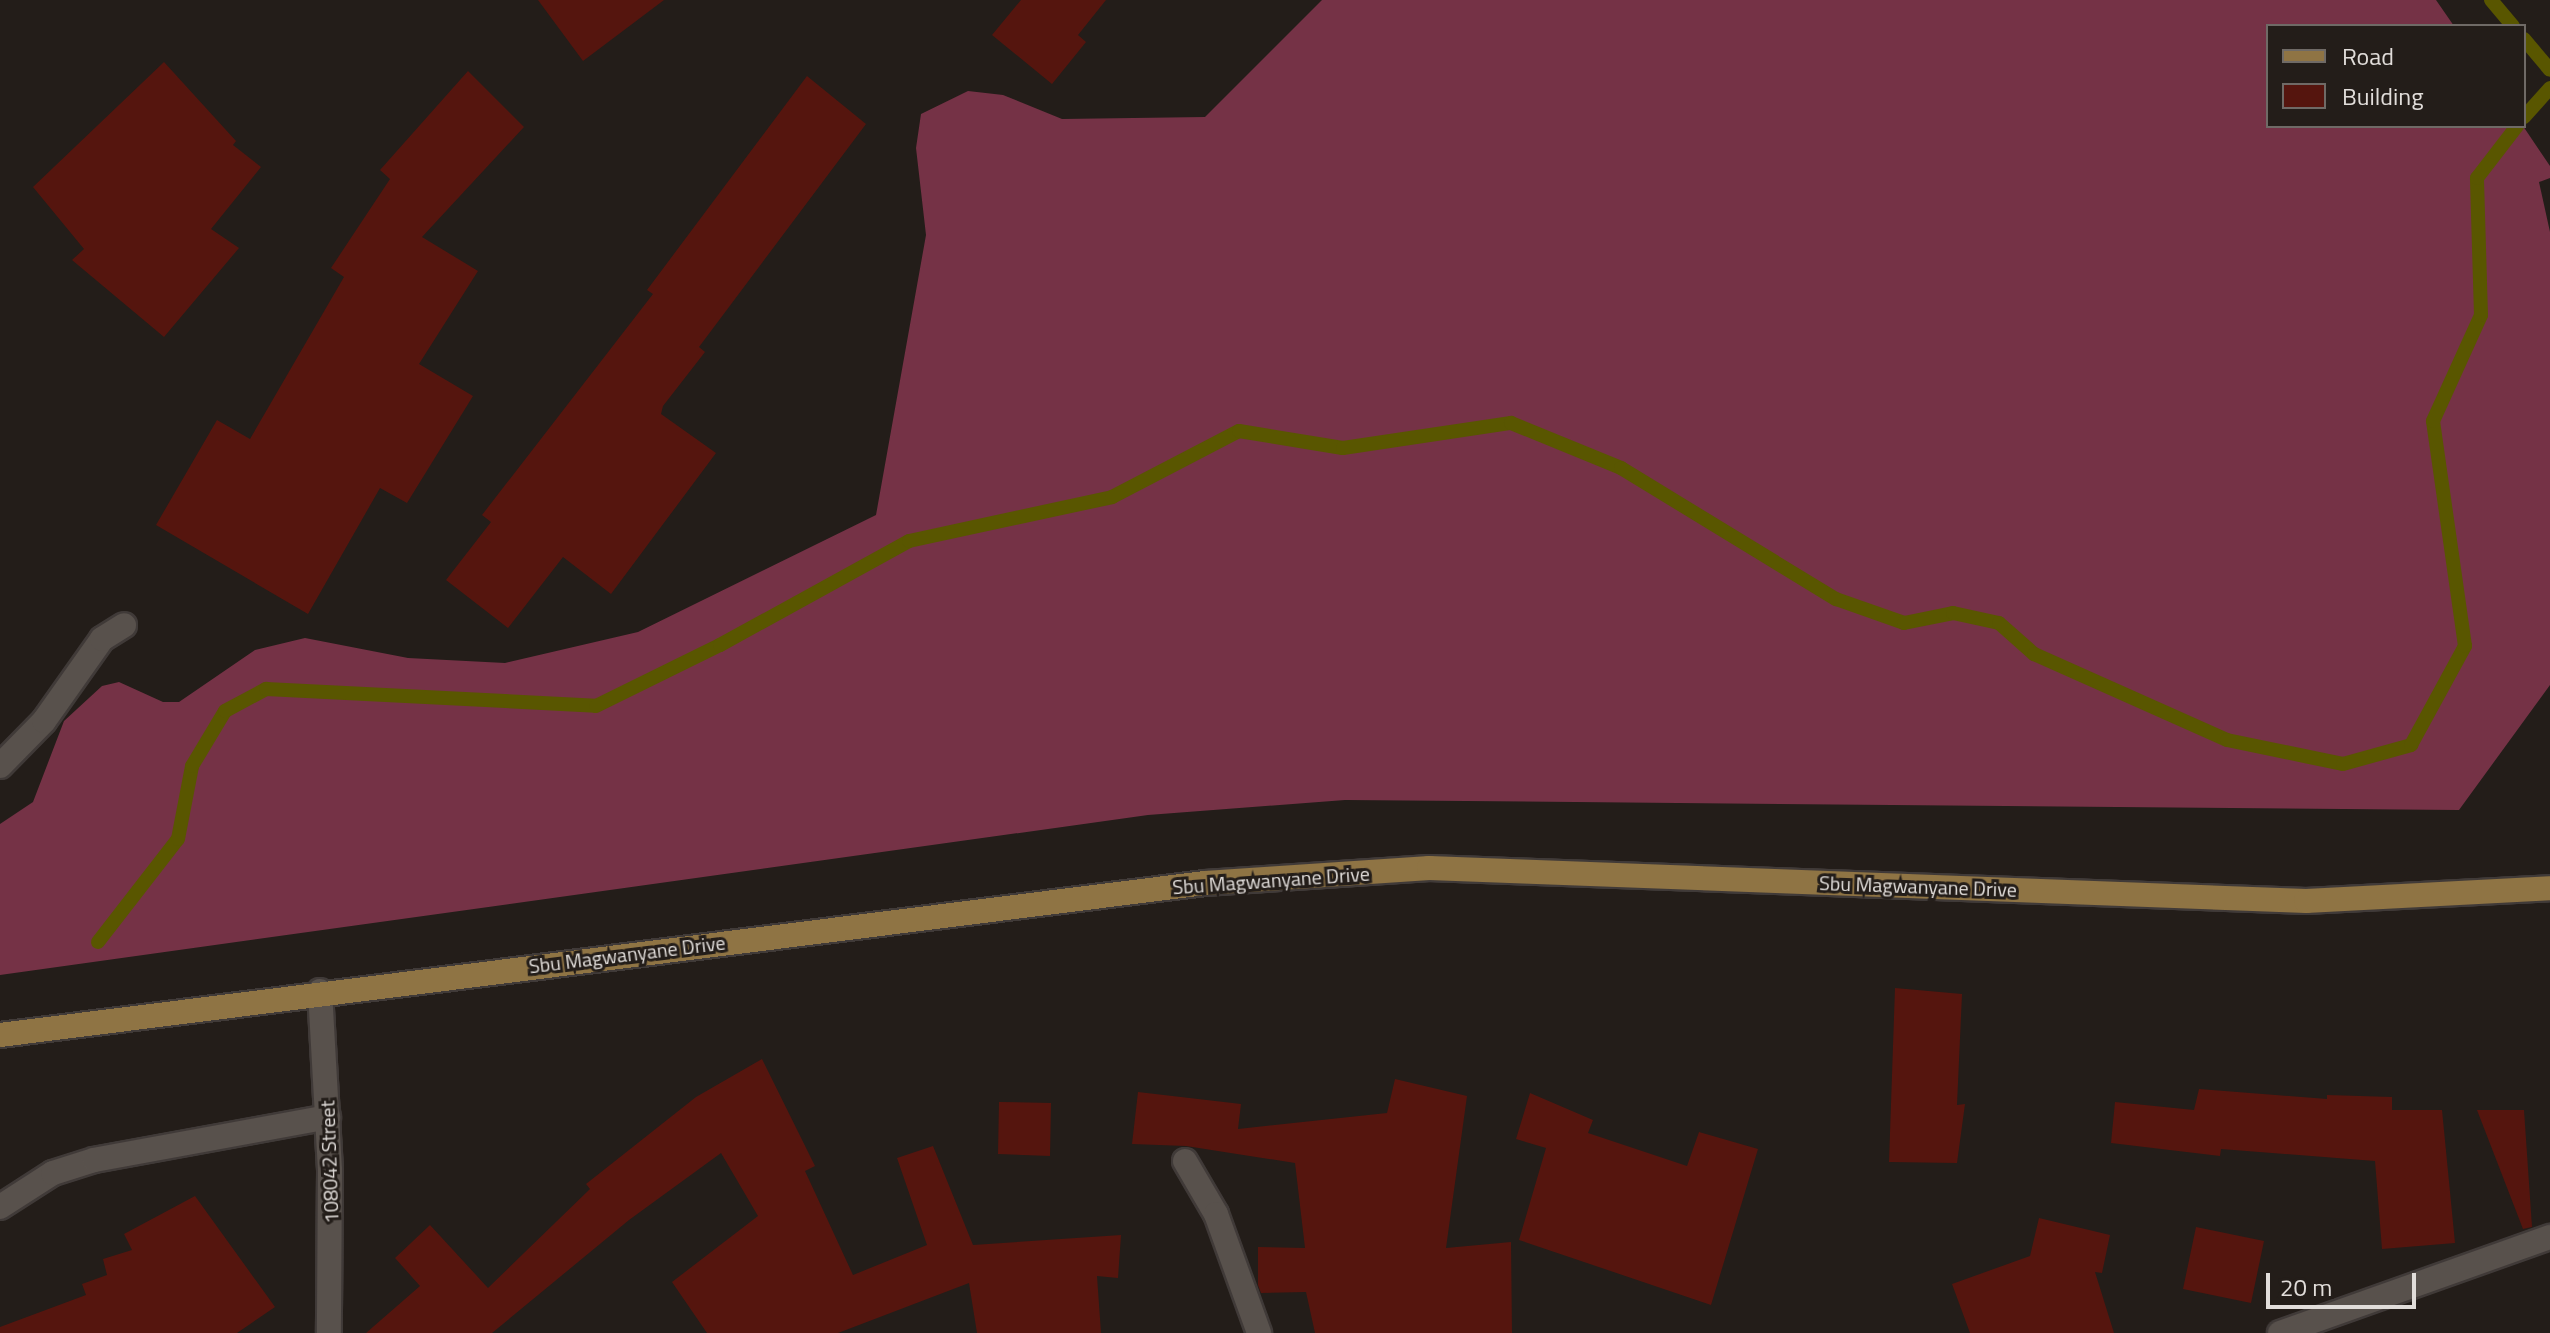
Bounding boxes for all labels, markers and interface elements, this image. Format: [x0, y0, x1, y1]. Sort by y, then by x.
legend [2266, 24, 2526, 128]
text: Road [2342, 38, 2394, 74]
text: Building [2342, 78, 2424, 114]
street label: Sbu Magwanyane Drive [1172, 861, 1370, 899]
street label: Sbu Magwanyane Drive [1819, 871, 2017, 901]
street label: Sbu Magwanyane Drive [527, 930, 727, 978]
street label: 108042 Street [315, 1100, 343, 1224]
scale bar [2270, 1257, 2420, 1307]
text: 20 m [2280, 1269, 2332, 1305]

